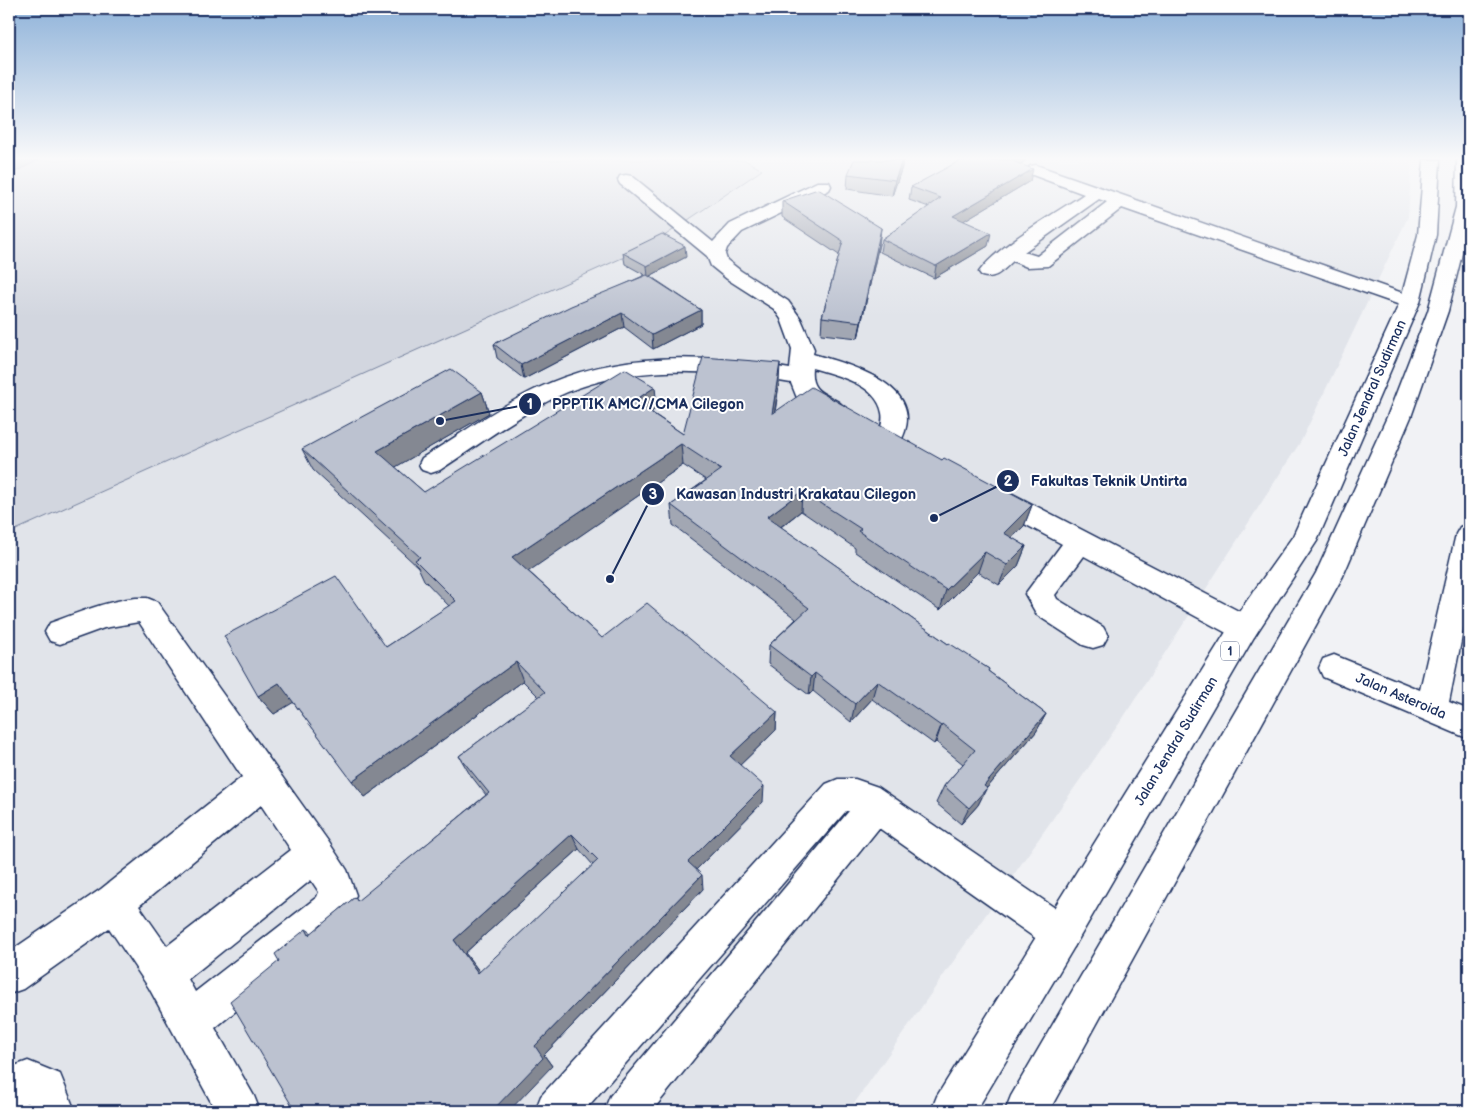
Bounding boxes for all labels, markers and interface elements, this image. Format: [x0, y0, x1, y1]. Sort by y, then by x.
street label: Jalan Jendral Sudirman [1334, 317, 1410, 459]
callout: PPPTIK AMC//CMA Cilegon [517, 389, 754, 419]
text: 1 [527, 395, 533, 414]
text: PPPTIK AMC//CMA Cilegon [552, 395, 744, 414]
callout: Fakultas Teknik Untirta [995, 466, 1197, 496]
text: 2 [1004, 472, 1013, 491]
text: Fakultas Teknik Untirta [1031, 472, 1187, 491]
callout: Kawasan Industri Krakatau Cilegon [640, 479, 926, 509]
text: 3 [649, 485, 658, 504]
text: Kawasan Industri Krakatau Cilegon [676, 485, 916, 504]
road number: 1 [1221, 641, 1239, 660]
street label: Jalan Asteroida [1353, 669, 1449, 723]
street label: Jalan Jendral Sudirman [1131, 673, 1221, 809]

